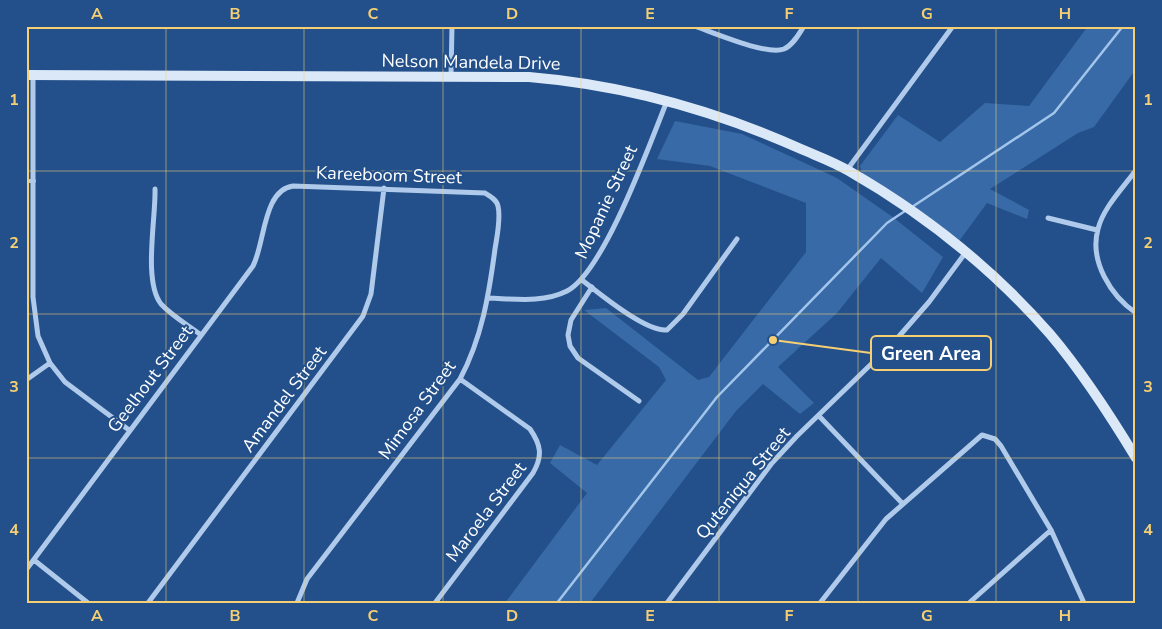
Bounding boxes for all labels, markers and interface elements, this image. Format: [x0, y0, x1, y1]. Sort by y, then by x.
text: A [91, 3, 103, 25]
text: B [229, 3, 241, 25]
text: C [368, 3, 379, 25]
text: D [506, 3, 518, 25]
text: E [645, 3, 655, 25]
text: F [785, 3, 794, 25]
text: G [921, 3, 933, 25]
text: H [1059, 3, 1071, 25]
street label: Nelson Mandela Drive [381, 48, 561, 76]
text: 1 [9, 89, 19, 111]
text: 1 [1143, 89, 1153, 111]
street label: Mopanie Street [569, 140, 643, 263]
street label: Kareeboom Street [316, 160, 463, 190]
text: 2 [9, 232, 19, 254]
text: 2 [1143, 232, 1153, 254]
street label: Geelhout Street [102, 320, 198, 437]
callout: Green Area [871, 336, 991, 370]
street label: Amandel Street [236, 340, 332, 457]
text: Green Area [881, 341, 981, 367]
street label: Mimosa Street [373, 355, 461, 464]
text: 3 [9, 376, 19, 398]
text: 3 [1143, 376, 1153, 398]
street label: Quteniqua Street [690, 421, 796, 544]
street label: Maroela Street [440, 457, 532, 567]
text: 4 [9, 519, 19, 541]
text: 4 [1143, 519, 1153, 541]
text: A [91, 605, 103, 627]
text: B [229, 605, 241, 627]
text: C [368, 605, 379, 627]
text: D [506, 605, 518, 627]
text: E [645, 605, 655, 627]
text: F [785, 605, 794, 627]
text: G [921, 605, 933, 627]
text: H [1059, 605, 1071, 627]

